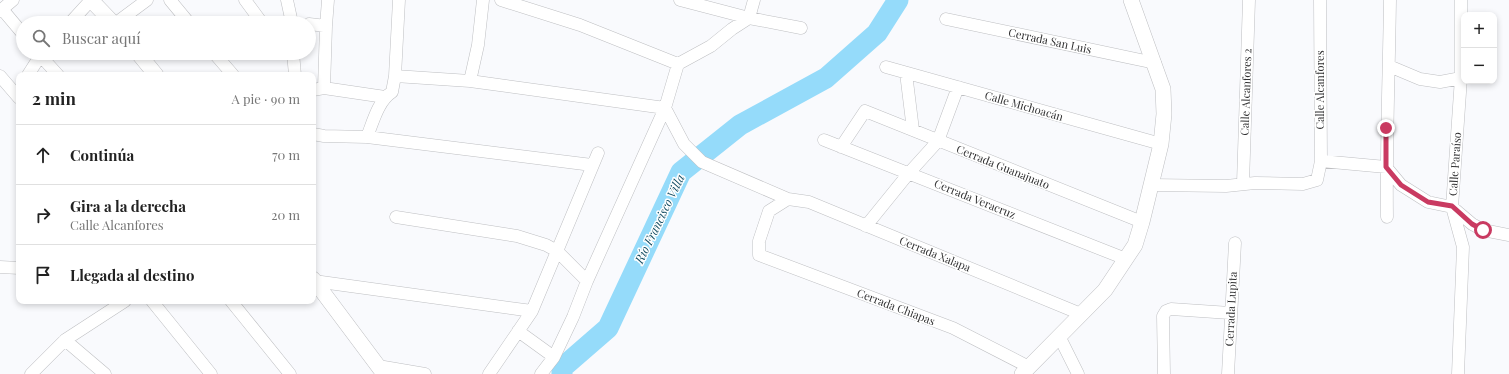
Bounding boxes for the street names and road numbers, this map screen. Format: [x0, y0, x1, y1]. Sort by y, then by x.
street label: Cerrada San Luis [1007, 24, 1093, 57]
street label: Calle Alcanfores 2 [1236, 48, 1255, 136]
street label: Calle Alcanfores [1312, 50, 1327, 130]
street label: Calle Michoacán [983, 87, 1066, 124]
street label: Calle Paraíso [1445, 132, 1464, 196]
street label: Cerrada Guanajuato [954, 141, 1052, 192]
street label: Cerrada Veracruz [932, 175, 1018, 222]
street label: Cerrada Xalapa [897, 232, 974, 275]
street label: Cerrada Lupita [1221, 271, 1240, 347]
street label: Cerrada Chiapas [855, 285, 937, 328]

